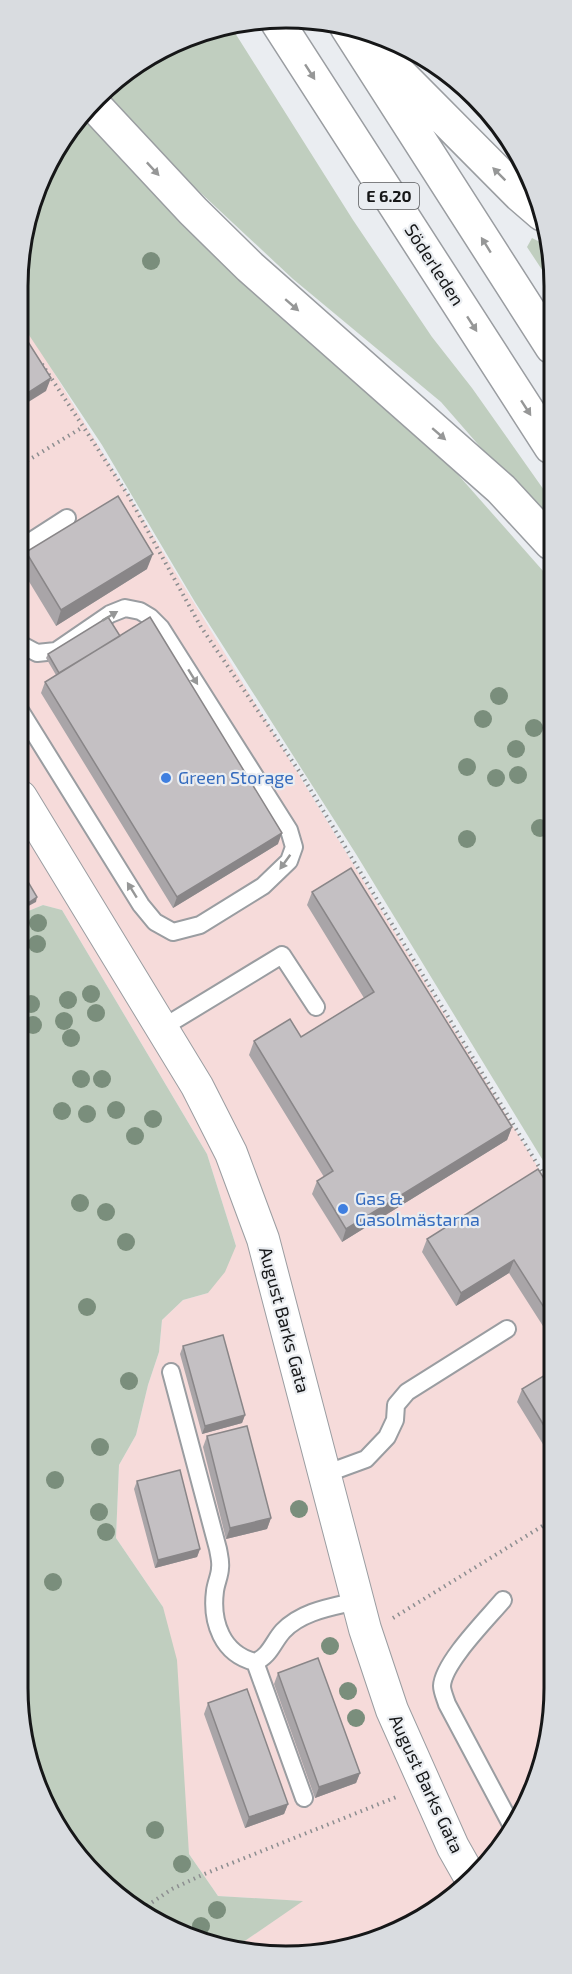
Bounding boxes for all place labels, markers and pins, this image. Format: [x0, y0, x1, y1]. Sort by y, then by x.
place label: Green Storage [178, 766, 294, 788]
marker: Green Storage [159, 771, 173, 785]
place label: Gas & Gasolmästarna [355, 1187, 480, 1230]
marker: Gas & Gasolmästarna [336, 1202, 350, 1216]

